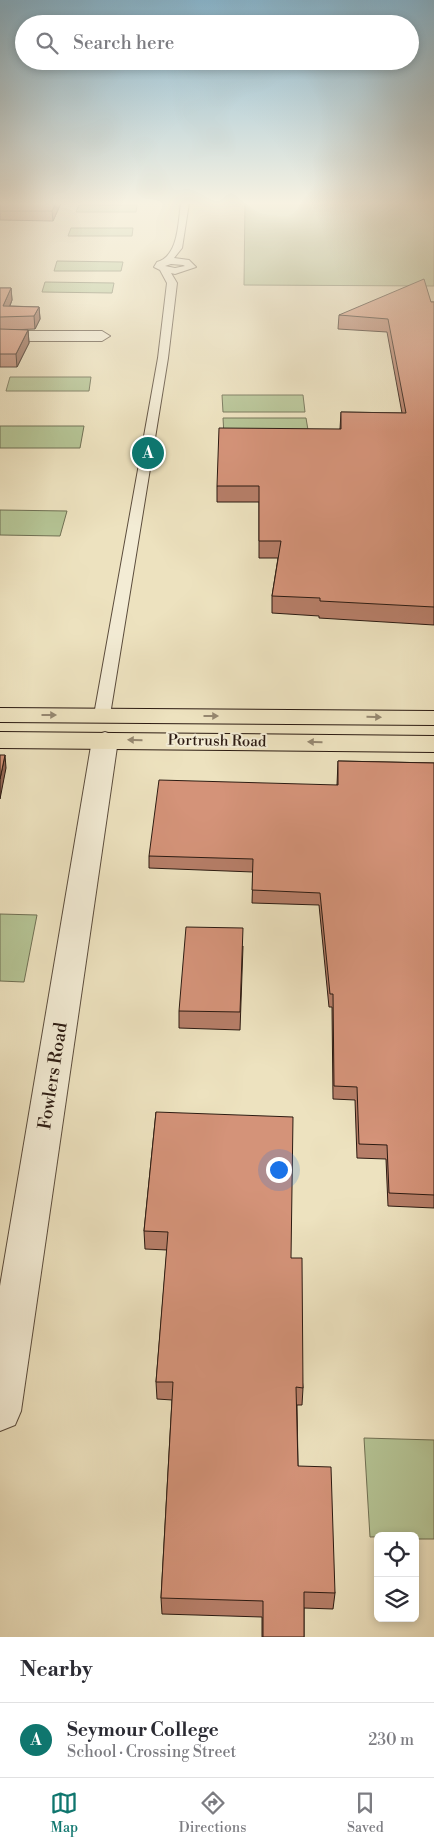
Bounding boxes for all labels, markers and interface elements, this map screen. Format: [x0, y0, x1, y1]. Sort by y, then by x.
search box [15, 15, 419, 70]
icon: search [33, 29, 61, 57]
text: Search here [73, 31, 174, 55]
pin: A [132, 434, 164, 472]
one-way arrow [41, 711, 57, 719]
one-way arrow [203, 712, 219, 720]
one-way arrow [366, 713, 382, 721]
street label: Portrush Road [167, 731, 267, 751]
one-way arrow [127, 736, 143, 744]
one-way arrow [307, 738, 323, 746]
street label: Fowlers Road [33, 1020, 73, 1131]
your location [266, 1157, 292, 1183]
map controls [374, 1532, 419, 1622]
button: locate [374, 1532, 419, 1577]
button: layers [374, 1577, 419, 1622]
text: Nearby [20, 1657, 93, 1683]
text: Seymour College [67, 1718, 219, 1742]
text: A [30, 1730, 42, 1750]
text: 230 m [368, 1730, 414, 1750]
text: School · Crossing Street [67, 1742, 236, 1762]
tab: Map [50, 1789, 78, 1837]
tab: Directions [179, 1789, 246, 1837]
tab: Saved [347, 1789, 384, 1837]

